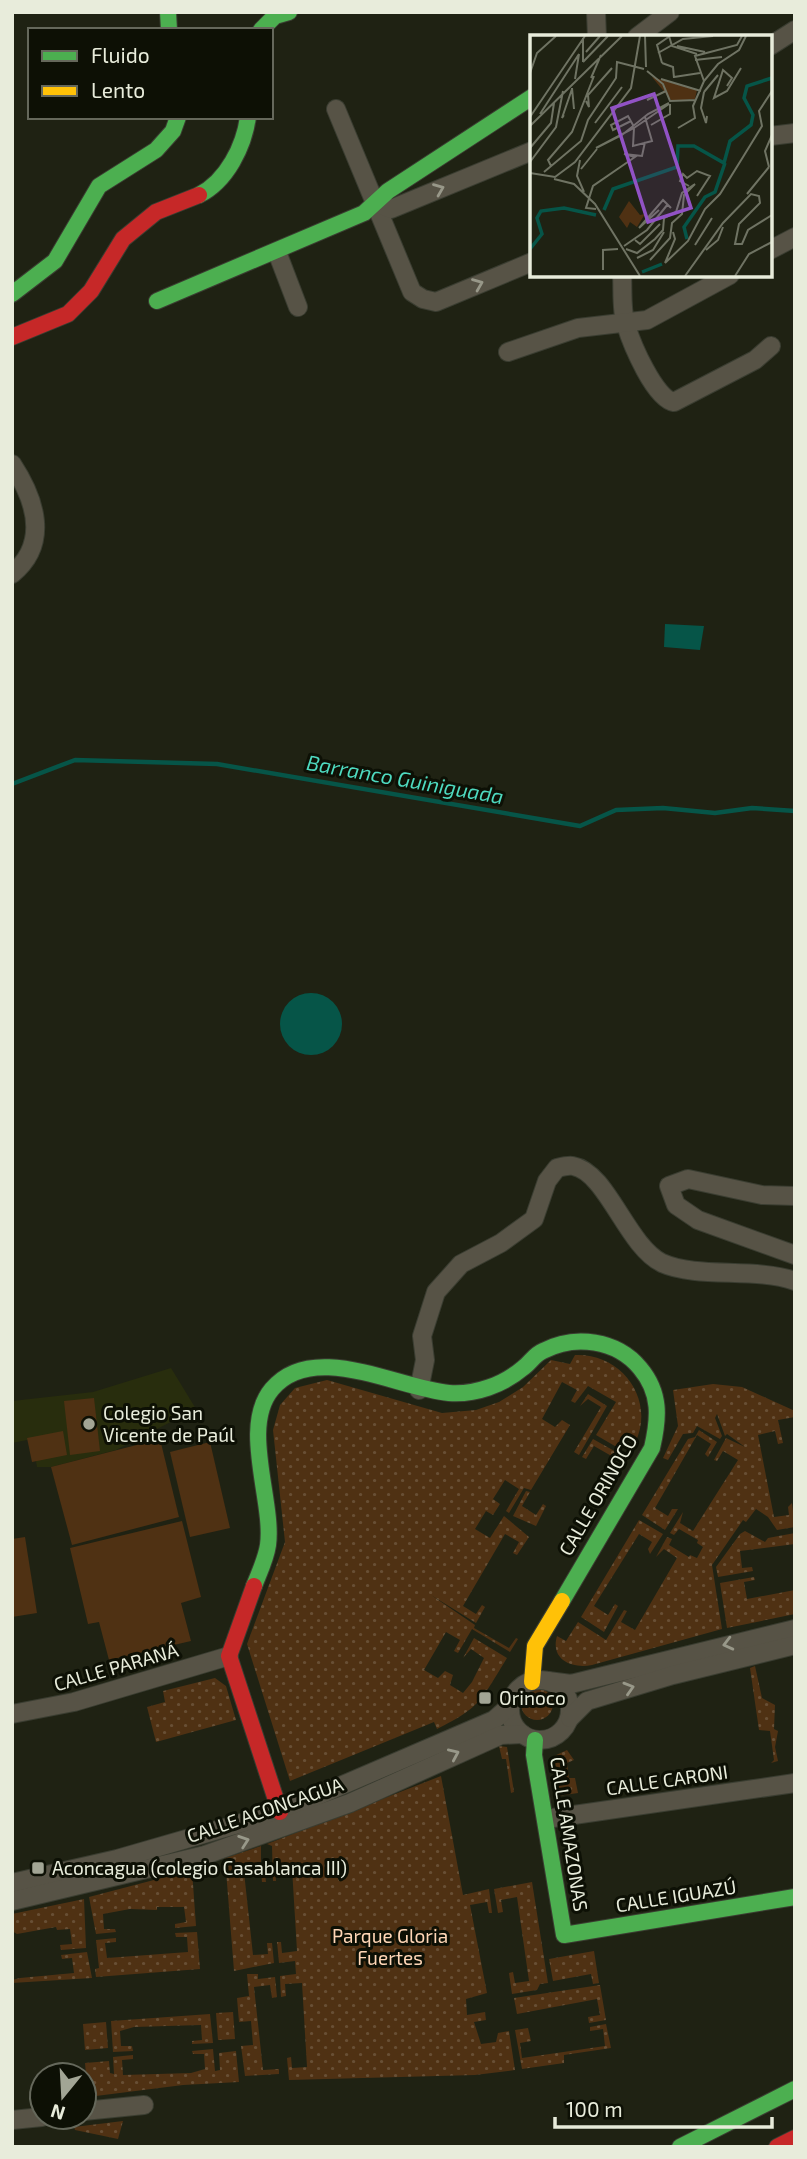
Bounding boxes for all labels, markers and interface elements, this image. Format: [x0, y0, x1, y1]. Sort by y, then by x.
legend [28, 28, 273, 119]
inset map [530, 35, 772, 276]
text: Fluido [91, 42, 150, 67]
text: Lento [91, 77, 145, 102]
one-way arrow [432, 183, 444, 197]
one-way arrow [471, 279, 483, 293]
water label: Barranco Guiniguada [305, 749, 506, 808]
place label: Colegio San Vicente de Paúl [103, 1401, 235, 1446]
marker: Colegio San Vicente de Paúl [81, 1416, 97, 1432]
street label: CALLE ORINOCO [554, 1430, 641, 1559]
one-way arrow [722, 1636, 734, 1650]
street label: CALLE PARANÁ [51, 1638, 181, 1695]
one-way arrow [623, 1682, 635, 1697]
place label: Orinoco [499, 1686, 566, 1709]
marker: Orinoco [477, 1690, 493, 1706]
one-way arrow [447, 1748, 459, 1762]
street label: CALLE AMAZONAS [546, 1755, 593, 1913]
street label: CALLE CARONI [605, 1760, 729, 1799]
street label: CALLE ACONCAGUA [184, 1772, 346, 1847]
one-way arrow [238, 1835, 250, 1849]
place label: Aconcagua (colegio Casablanca III) [52, 1856, 347, 1879]
marker: Aconcagua (colegio Casablanca III) [30, 1860, 46, 1876]
street label: CALLE IGUAZÚ [614, 1875, 738, 1916]
park label: Parque Gloria Fuertes [332, 1924, 448, 1969]
north arrow [28, 2061, 98, 2131]
scale bar [555, 2086, 772, 2130]
text: 100 m [566, 2096, 623, 2121]
text: N [48, 2100, 68, 2126]

